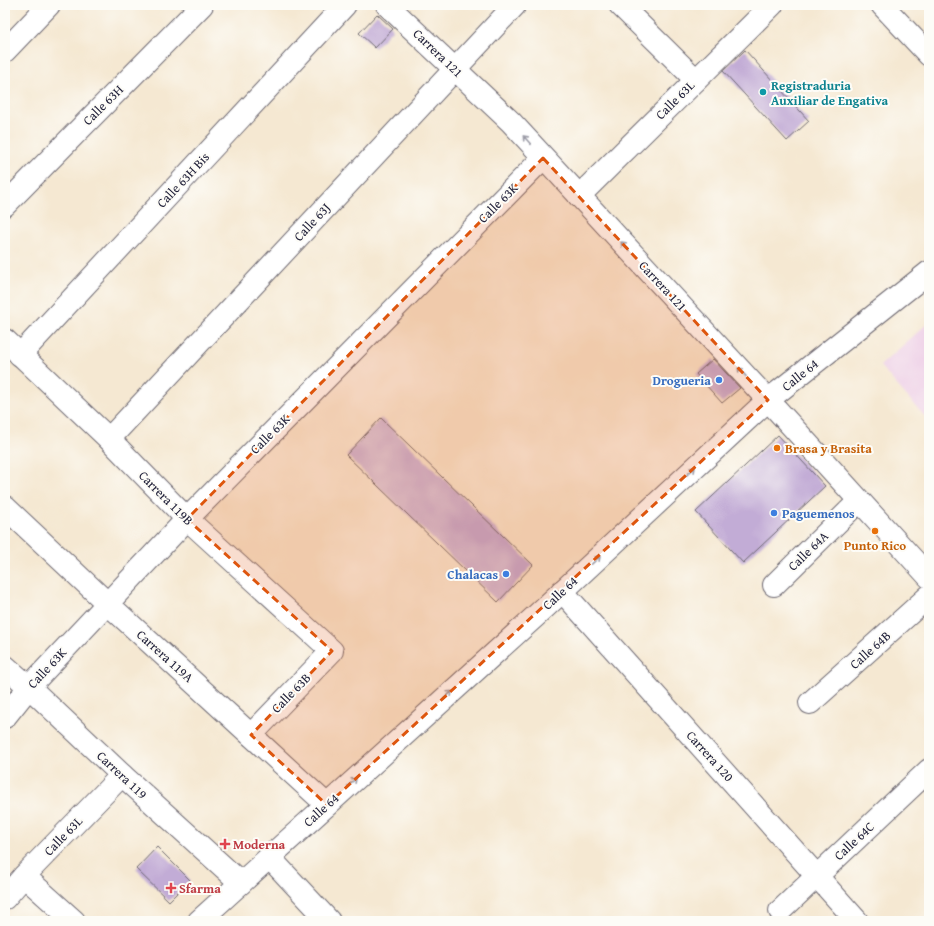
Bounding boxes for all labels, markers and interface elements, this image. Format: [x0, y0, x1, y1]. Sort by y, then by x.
street label: Carrera 121 [409, 24, 467, 82]
street label: Calle 63L [651, 76, 699, 124]
place label: Registraduria Auxiliar de Engativa [771, 76, 888, 110]
street label: Calle 63H [78, 80, 128, 130]
marker: Registraduria Auxiliar de Engativa [758, 87, 768, 97]
one-way arrow [522, 135, 532, 145]
street label: Calle 63H Bis [152, 148, 214, 212]
street label: Calle 63K [474, 179, 522, 227]
street label: Calle 63J [289, 199, 335, 245]
one-way arrow [621, 241, 630, 251]
street label: Carrera 121 [635, 257, 691, 315]
street label: Calle 64 [778, 354, 822, 396]
one-way arrow [737, 367, 746, 377]
place label: Drogueria [652, 371, 711, 390]
marker: Drogueria [714, 375, 724, 385]
street label: Calle 63K [246, 410, 294, 458]
place label: Brasa y Brasita [785, 439, 872, 458]
marker: Brasa y Brasita [772, 443, 782, 453]
street label: Carrera 119B [134, 466, 198, 530]
one-way arrow [686, 467, 696, 476]
place label: Paguemenos [782, 504, 855, 523]
marker: Paguemenos [769, 508, 779, 518]
marker: Punto Rico [870, 526, 880, 536]
street label: Calle 64A [783, 527, 833, 575]
place label: Punto Rico [844, 536, 906, 555]
one-way arrow [591, 555, 601, 564]
place label: Chalacas [447, 565, 498, 584]
marker: Chalacas [501, 569, 511, 579]
street label: Calle 64 [538, 572, 582, 614]
street label: Carrera 119A [132, 625, 198, 687]
street label: Calle 64B [845, 626, 895, 674]
street label: Calle 63K [23, 643, 71, 693]
street label: Calle 63B [267, 669, 315, 717]
one-way arrow [443, 690, 453, 699]
street label: Carrera 120 [682, 726, 738, 786]
street label: Carrera 119 [93, 747, 151, 803]
one-way arrow [347, 777, 357, 787]
street label: Calle 64 [299, 789, 343, 831]
street label: Calle 63L [39, 812, 87, 860]
street label: Calle 64C [830, 817, 878, 865]
place label: Moderna [233, 835, 286, 854]
marker: Moderna [220, 839, 230, 849]
place label: Sfarma [179, 879, 221, 898]
marker: Sfarma [166, 883, 176, 893]

